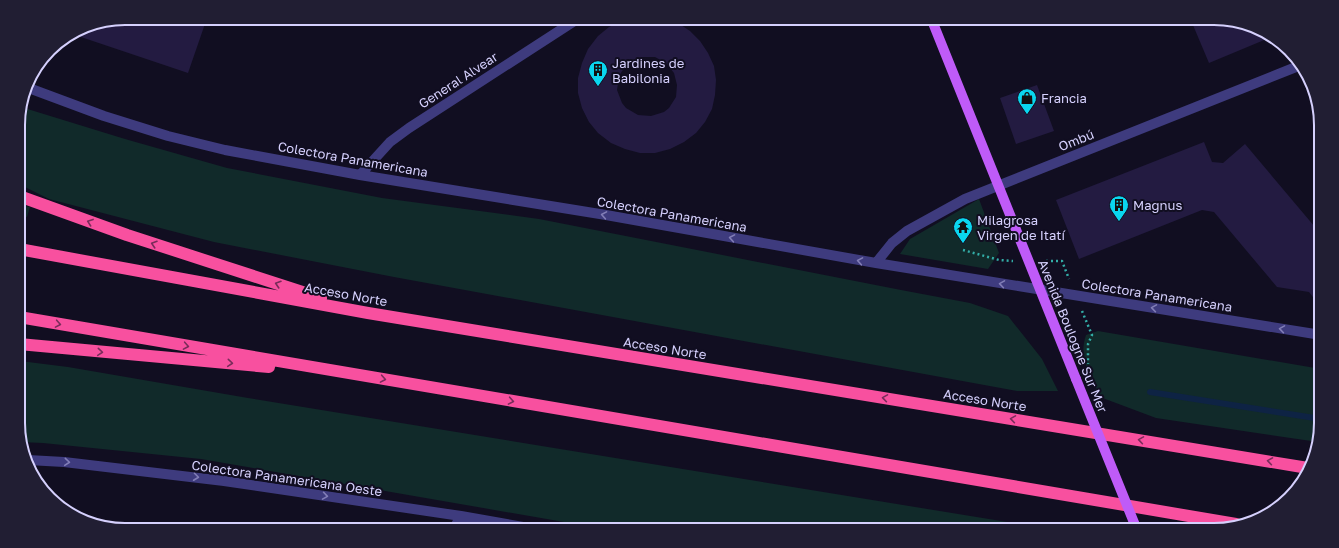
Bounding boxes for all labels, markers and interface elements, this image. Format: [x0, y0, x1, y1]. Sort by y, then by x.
street label: General Alvear [415, 48, 501, 112]
place label: Jardines de Babilonia [612, 55, 684, 86]
building icon: Jardines de Babilonia [587, 59, 609, 87]
shop icon: Francia [1016, 87, 1038, 115]
place label: Francia [1041, 90, 1087, 106]
street label: Ombú [1056, 126, 1096, 154]
street label: Colectora Panamericana [277, 138, 429, 180]
street label: Colectora Panamericana [596, 193, 748, 235]
building icon: Magnus [1108, 194, 1130, 222]
place label: Magnus [1133, 197, 1182, 213]
one-way arrow [601, 211, 607, 220]
place label: Milagrosa Virgen de Itatí [977, 212, 1066, 243]
temple icon: Milagrosa Virgen de Itatí [952, 216, 974, 244]
one-way arrow [87, 218, 94, 226]
one-way arrow [729, 234, 735, 242]
one-way arrow [151, 240, 158, 249]
one-way arrow [857, 257, 863, 265]
street label: Avenida Boulogne Sur Mer [1035, 257, 1111, 415]
street label: Colectora Panamericana [1081, 275, 1233, 315]
street label: Acceso Norte [303, 279, 389, 309]
one-way arrow [274, 280, 281, 289]
one-way arrow [999, 280, 1005, 289]
one-way arrow [1151, 304, 1157, 313]
one-way arrow [55, 319, 61, 328]
one-way arrow [1279, 325, 1285, 333]
street label: Acceso Norte [622, 334, 708, 362]
one-way arrow [183, 341, 189, 349]
one-way arrow [97, 347, 103, 356]
one-way arrow [227, 359, 233, 368]
one-way arrow [380, 374, 386, 383]
street label: Acceso Norte [942, 386, 1028, 414]
one-way arrow [882, 394, 888, 403]
one-way arrow [508, 396, 514, 405]
one-way arrow [1010, 415, 1016, 424]
one-way arrow [1138, 437, 1144, 445]
one-way arrow [64, 457, 70, 466]
street label: Colectora Panamericana Oeste [191, 457, 383, 499]
one-way arrow [1267, 458, 1273, 466]
one-way arrow [193, 473, 199, 482]
one-way arrow [321, 491, 328, 500]

